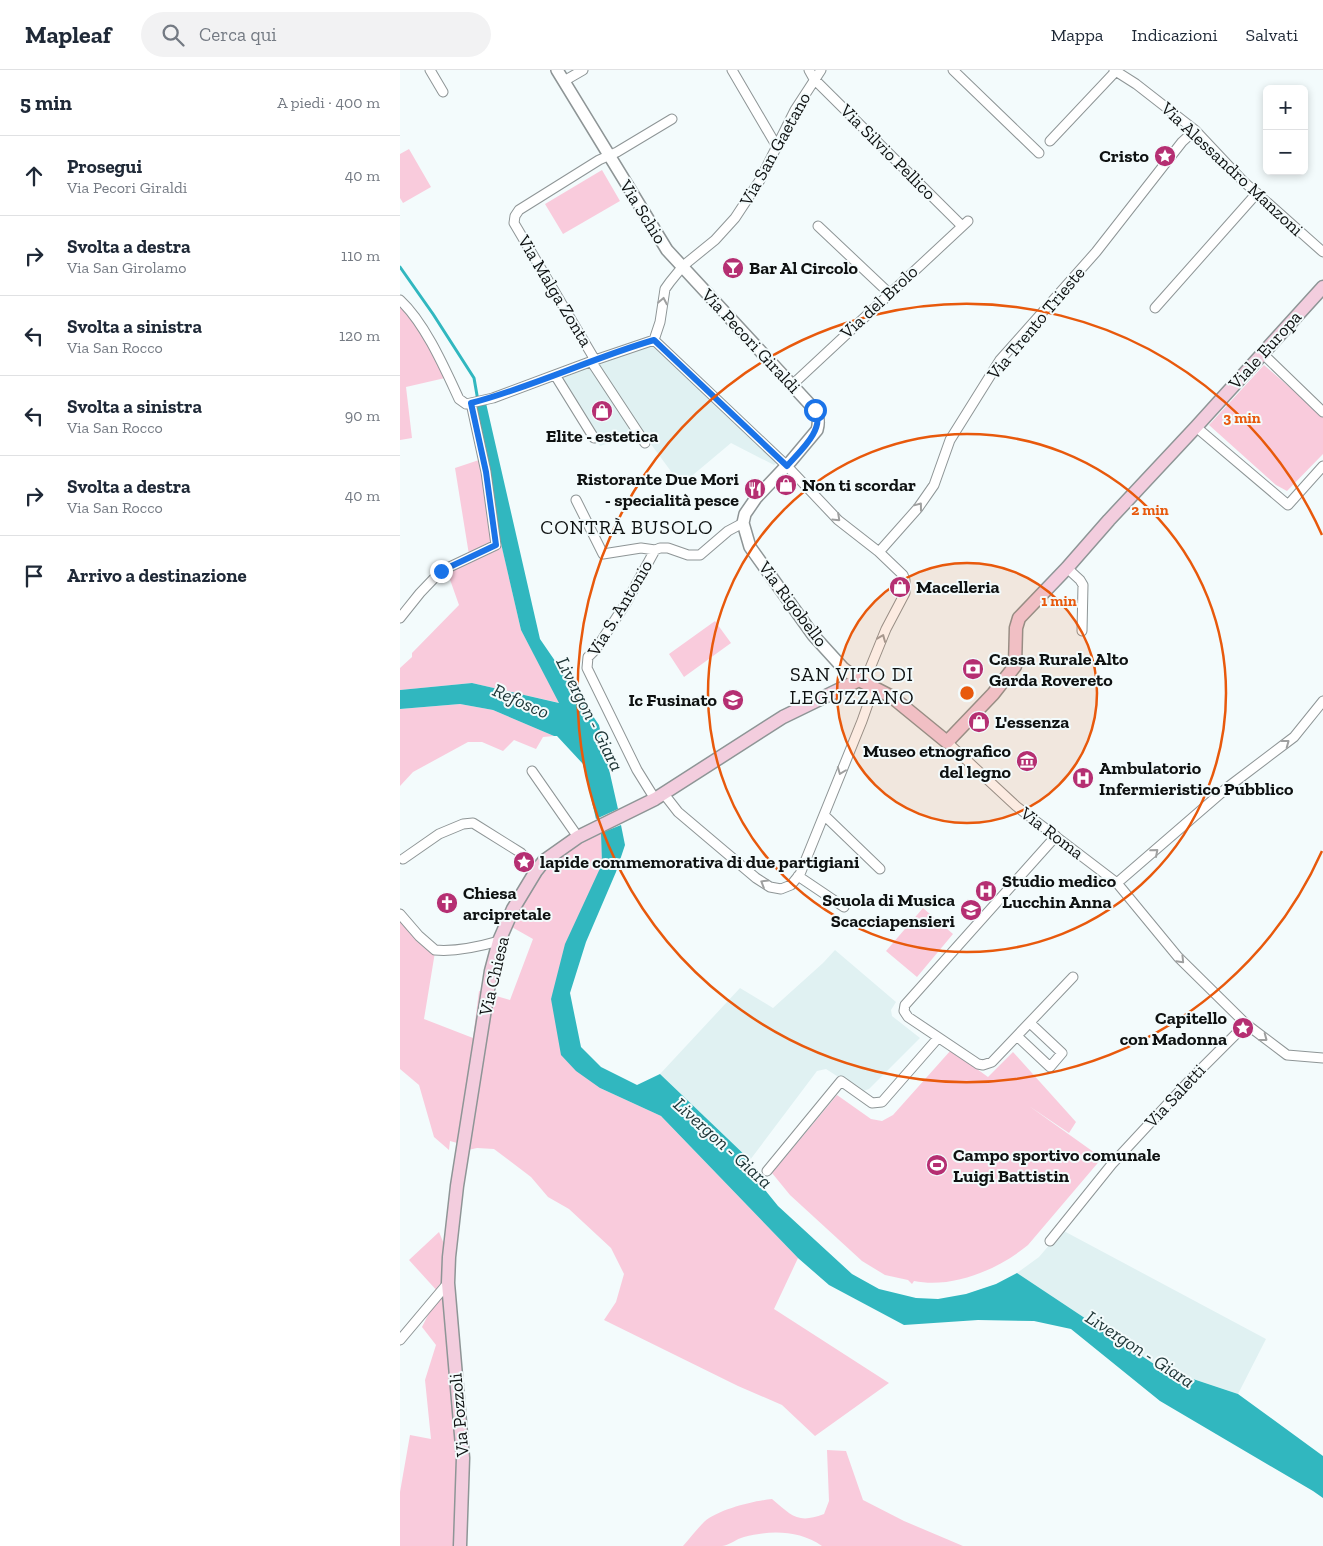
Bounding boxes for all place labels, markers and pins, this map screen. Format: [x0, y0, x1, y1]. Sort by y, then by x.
place icon: Cristo [1153, 144, 1177, 168]
place label: Cristo [1099, 145, 1150, 167]
bar icon: Bar Al Circolo [721, 256, 745, 280]
place label: Bar Al Circolo [749, 257, 859, 279]
shop icon: Elite - estetica [590, 399, 614, 423]
place label: Elite - estetica [546, 425, 658, 447]
place label: Ristorante Due Mori - specialità pesce [577, 468, 740, 511]
shop icon: Non ti scordar [774, 473, 798, 497]
place label: Non ti scordar [802, 474, 916, 496]
restaurant icon: Ristorante Due Mori - specialità pesce [743, 477, 767, 501]
shop icon: Macelleria [888, 575, 912, 599]
place label: Macelleria [916, 576, 1000, 598]
place label: Cassa Rurale Alto Garda Rovereto [989, 648, 1129, 691]
bank icon: Cassa Rurale Alto Garda Rovereto [961, 657, 985, 681]
centre of rings [958, 684, 976, 702]
school or university icon: Ic Fusinato [721, 688, 745, 712]
place label: Ic Fusinato [628, 689, 718, 711]
shop icon: L'essenza [967, 710, 991, 734]
place label: L'essenza [995, 711, 1069, 733]
place label: Museo etnografico del legno [863, 740, 1012, 783]
museum icon: Museo etnografico del legno [1015, 749, 1039, 773]
place label: Ambulatorio Infermieristico Pubblico [1099, 757, 1294, 800]
hospital icon: Ambulatorio Infermieristico Pubblico [1071, 766, 1095, 790]
place icon: lapide commemorativa di due partigiani [512, 850, 536, 874]
place label: lapide commemorativa di due partigiani [540, 851, 860, 873]
place label: Studio medico Lucchin Anna [1002, 870, 1117, 913]
hospital icon: Studio medico Lucchin Anna [974, 879, 998, 903]
place label: Chiesa arcipretale [463, 882, 551, 925]
place label: Scuola di Musica Scacciapensieri [822, 889, 956, 932]
church icon: Chiesa arcipretale [435, 891, 459, 915]
school or university icon: Scuola di Musica Scacciapensieri [959, 898, 983, 922]
place label: Capitello con Madonna [1120, 1007, 1228, 1050]
place icon: Capitello con Madonna [1231, 1016, 1255, 1040]
place label: Campo sportivo comunale Luigi Battistin [953, 1144, 1161, 1187]
sports icon: Campo sportivo comunale Luigi Battistin [925, 1153, 949, 1177]

